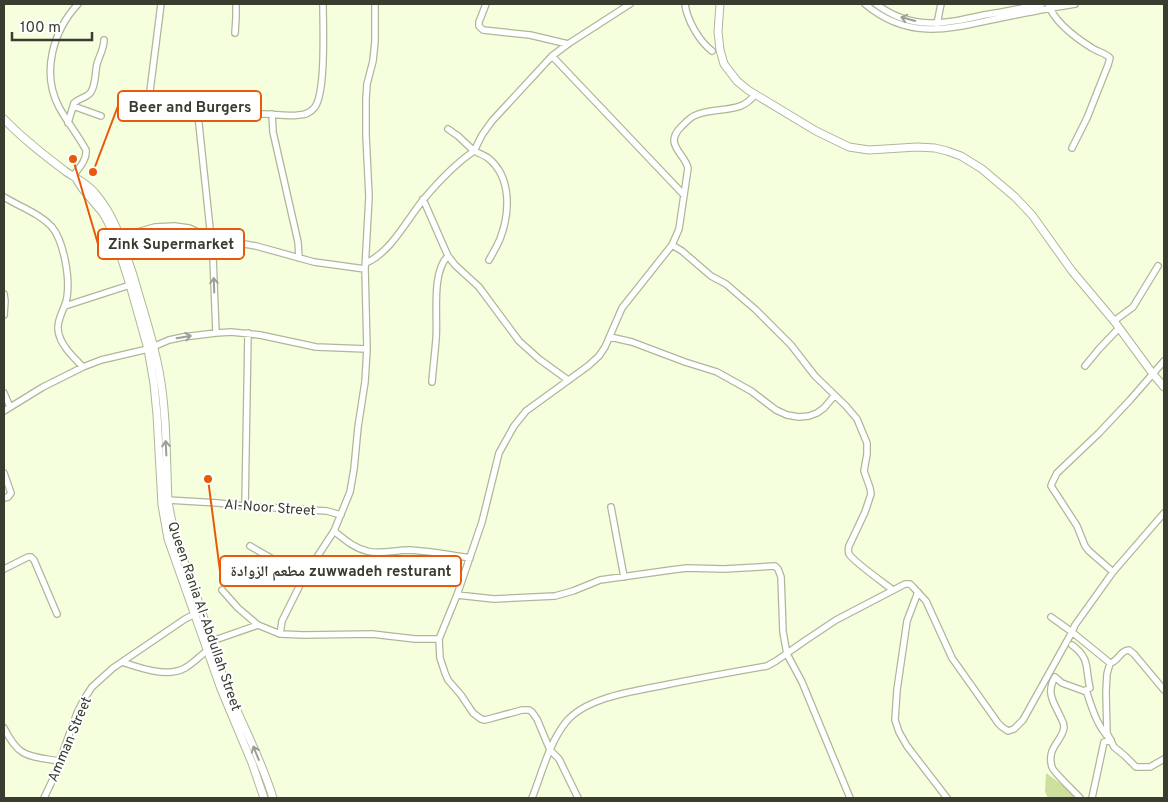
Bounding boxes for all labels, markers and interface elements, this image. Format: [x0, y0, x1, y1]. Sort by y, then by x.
scale bar [12, 10, 92, 42]
one-way arrow [900, 14, 916, 24]
text: 100 m [20, 19, 61, 38]
callout: Beer and Burgers [118, 91, 261, 121]
text: Beer and Burgers [129, 99, 251, 118]
callout: Zink Supermarket [98, 229, 244, 259]
text: Zink Supermarket [108, 236, 234, 255]
one-way arrow [209, 278, 219, 294]
one-way arrow [176, 332, 192, 342]
one-way arrow [161, 440, 170, 456]
street label: Al-Noor Street [224, 497, 316, 520]
street label: Queen Rania Al-Abdullah Street [163, 520, 244, 713]
callout: مطعم الزوادة zuwwadeh resturant [220, 556, 461, 586]
text: مطعم الزوادة zuwwadeh resturant [231, 563, 452, 582]
street label: Amman Street [45, 695, 96, 785]
one-way arrow [251, 745, 260, 761]

